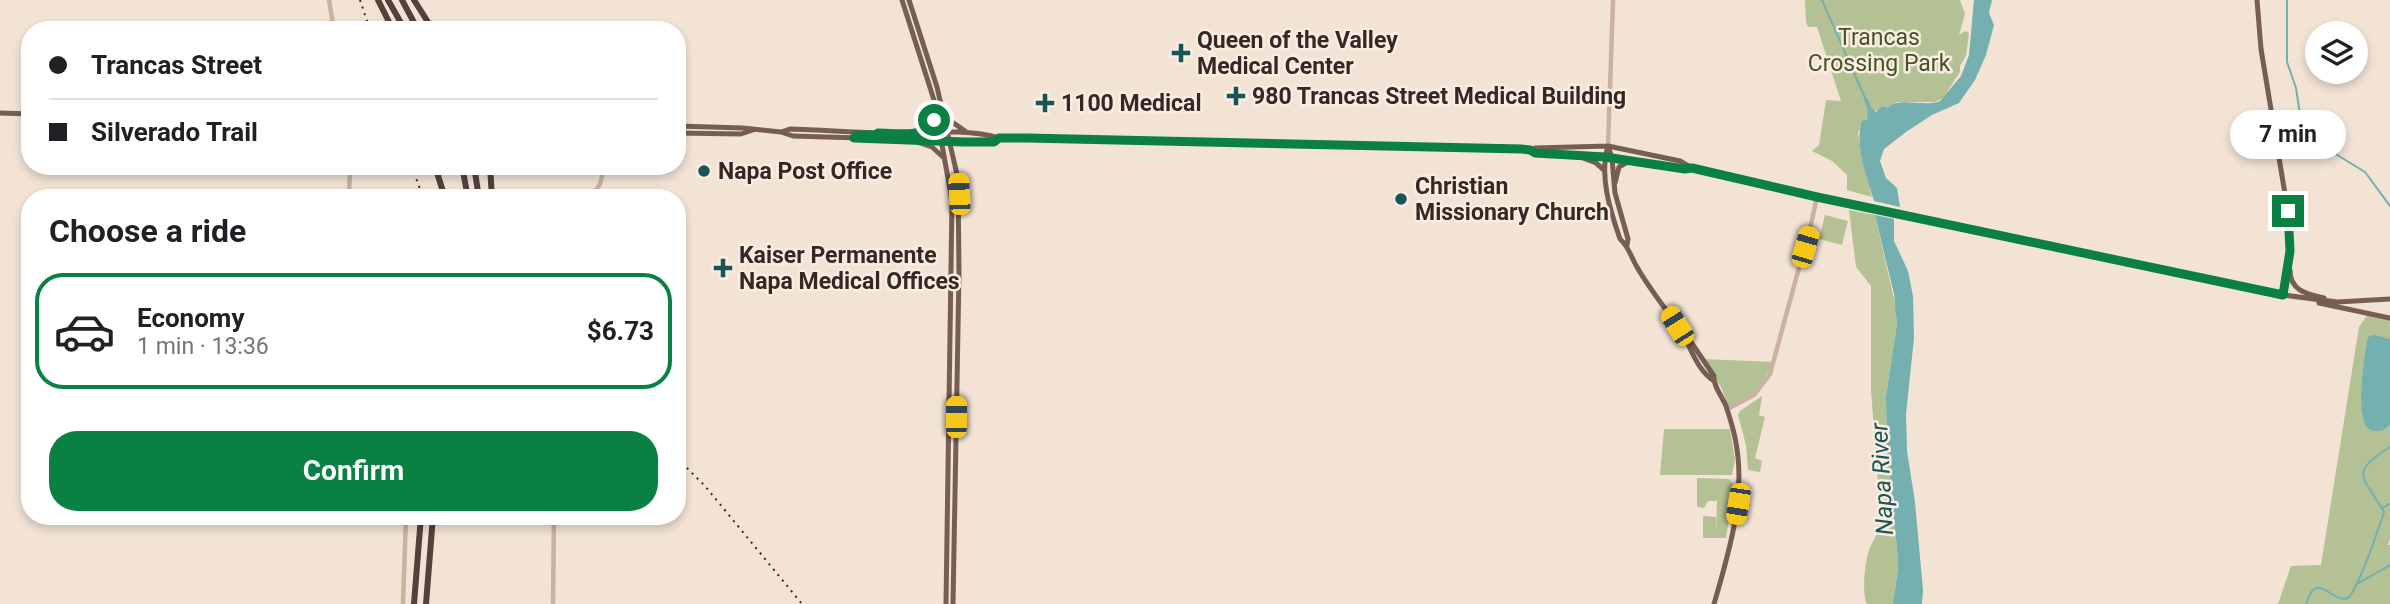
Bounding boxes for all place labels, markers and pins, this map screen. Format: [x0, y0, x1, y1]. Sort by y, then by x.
place label: Queen of the Valley Medical Center [1197, 27, 1398, 80]
marker: Queen of the Valley Medical Center [1171, 43, 1191, 63]
place label: 980 Trancas Street Medical Building [1252, 83, 1626, 110]
marker: 980 Trancas Street Medical Building [1226, 86, 1246, 106]
place label: 1100 Medical [1061, 90, 1201, 117]
marker: 1100 Medical [1035, 93, 1055, 113]
place label: Napa Post Office [718, 158, 892, 185]
marker: Napa Post Office [696, 163, 712, 179]
place label: Christian Missionary Church [1415, 173, 1609, 226]
marker: Christian Missionary Church [1393, 191, 1409, 207]
place label: Kaiser Permanente Napa Medical Offices [739, 242, 960, 295]
marker: Kaiser Permanente Napa Medical Offices [713, 258, 733, 278]

